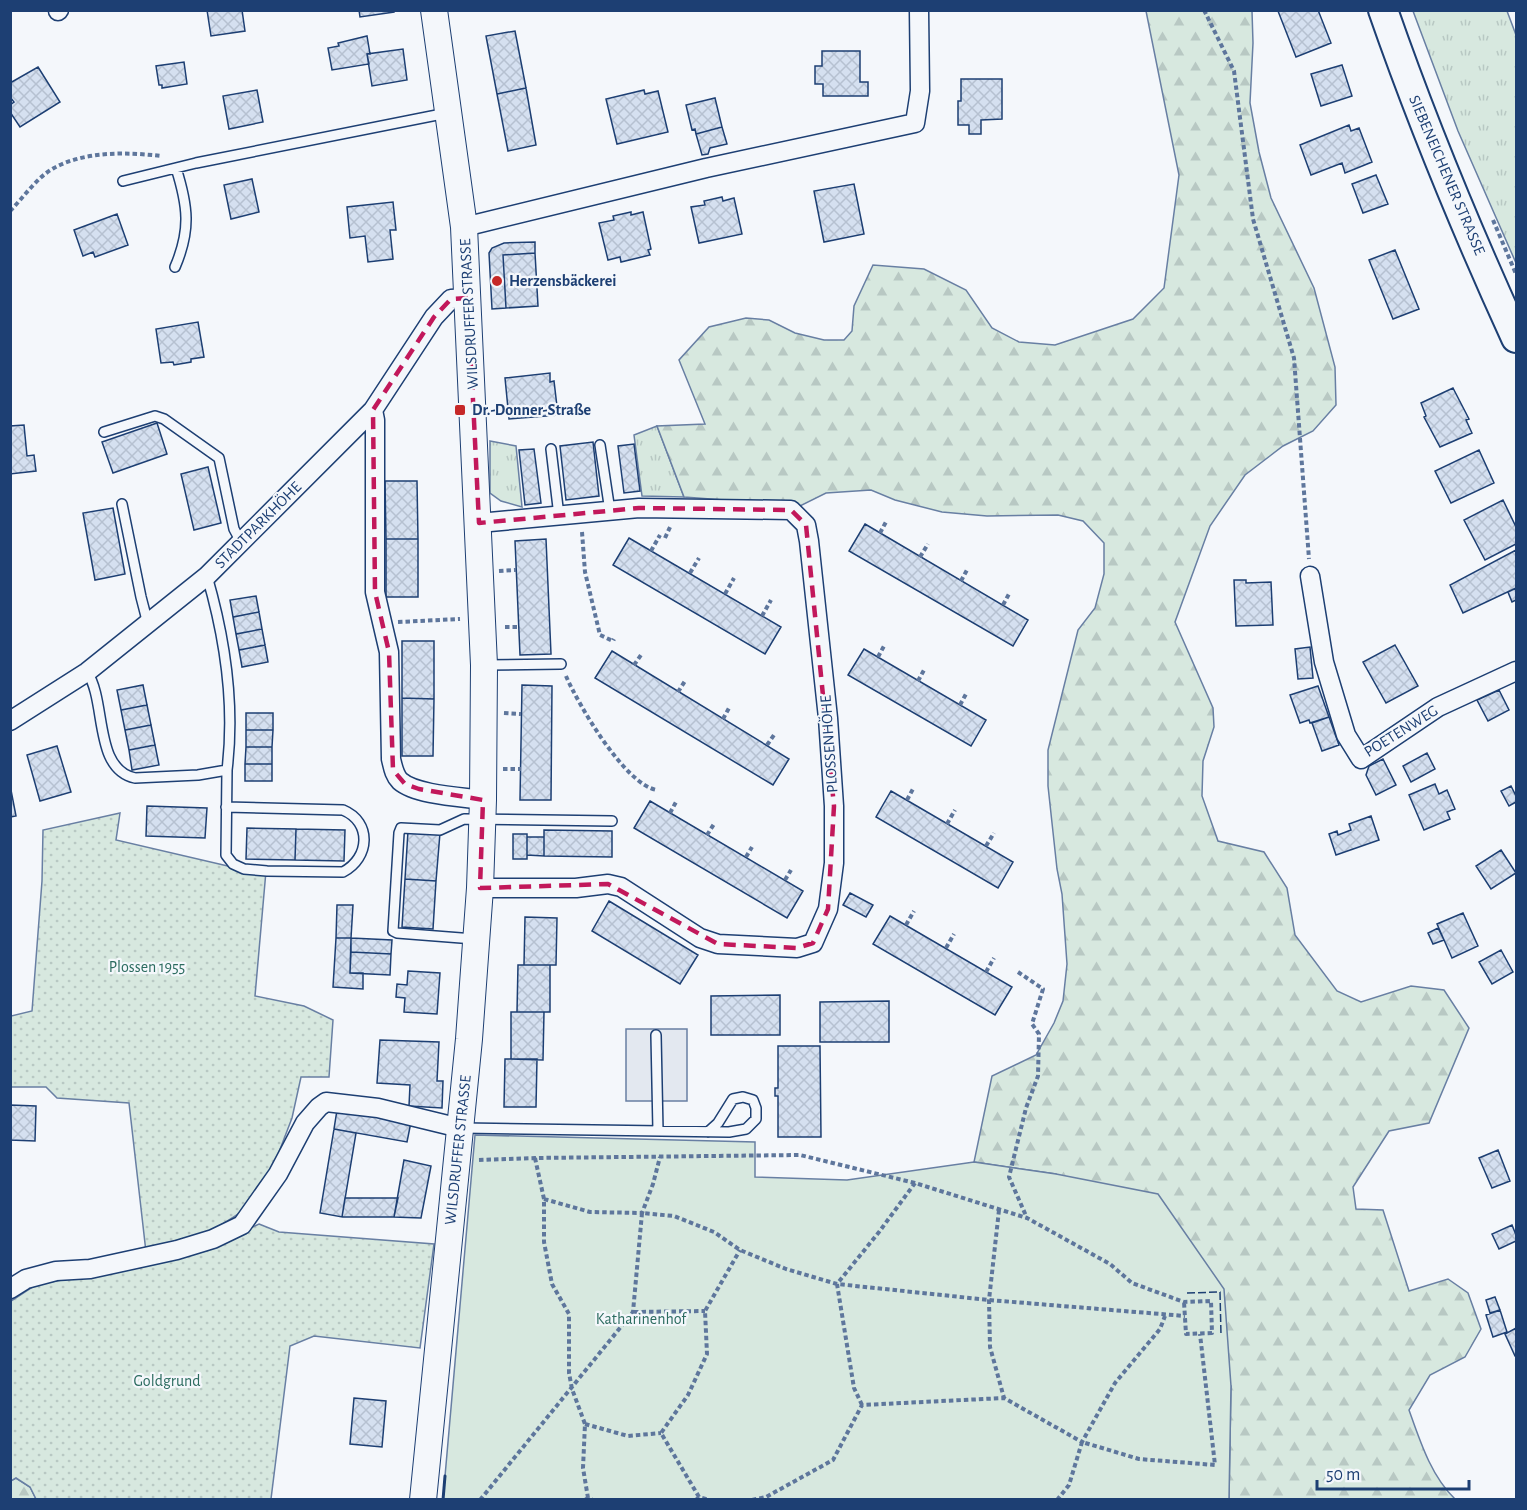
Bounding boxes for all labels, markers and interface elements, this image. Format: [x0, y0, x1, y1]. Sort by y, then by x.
street label: SIEBENEICHENER STRASSE [1406, 93, 1488, 257]
street label: WILSDRUFFER STRASSE [457, 238, 481, 390]
place label: Herzensbäckerei [509, 273, 616, 289]
marker: Herzensbäckerei [490, 274, 504, 288]
place label: Dr.-Donner-Straße [472, 402, 592, 418]
marker: Dr.-Donner-Straße [453, 403, 467, 417]
street label: STADTPARKHÖHE [210, 477, 304, 571]
street label: PLOSSENHÖHE [816, 694, 840, 793]
street label: POETENWEG [1361, 702, 1441, 760]
park label: Plossen 1955 [109, 959, 185, 975]
street label: WILSDRUFFER STRASSE [442, 1074, 474, 1226]
park label: Katharinenhof [596, 1311, 687, 1327]
park label: Goldgrund [134, 1373, 200, 1389]
scale bar [1317, 1453, 1468, 1491]
text: 50 m [1326, 1466, 1360, 1484]

